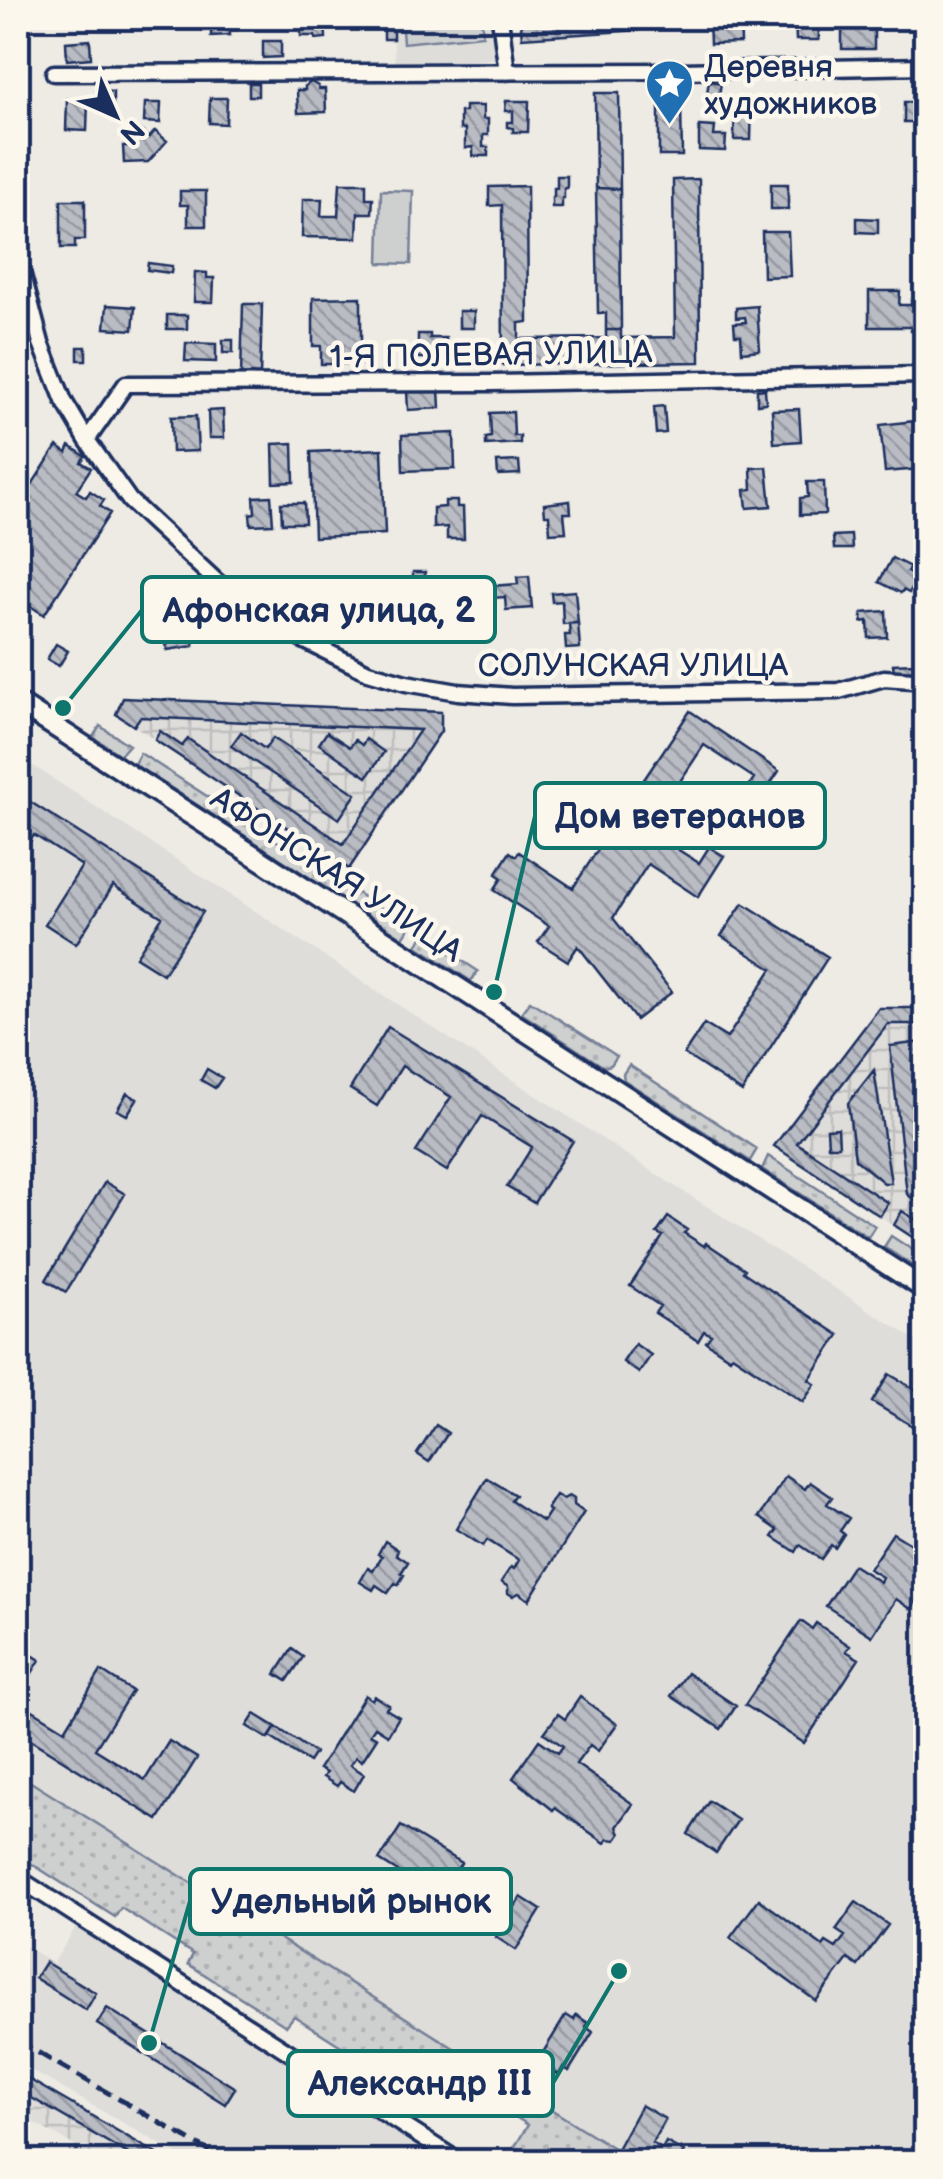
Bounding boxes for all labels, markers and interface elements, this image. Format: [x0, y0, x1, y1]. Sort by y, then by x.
place label: Деревня художников [704, 48, 877, 124]
place icon: Деревня художников [643, 58, 695, 126]
north arrow [65, 65, 165, 165]
text: N [113, 113, 151, 151]
street label: 1-Я ПОЛЕВАЯ УЛИЦА [330, 333, 653, 378]
callout: Афонская улица, 2 [142, 577, 495, 642]
text: Афонская улица, 2 [161, 590, 476, 633]
street label: СОЛУНСКАЯ УЛИЦА [478, 647, 789, 686]
street label: АФОНСКАЯ УЛИЦА [202, 779, 470, 972]
callout: Дом ветеранов [535, 783, 825, 848]
text: Дом ветеранов [555, 796, 805, 839]
callout: Удельный рынок [190, 1869, 511, 1934]
text: Удельный рынок [211, 1881, 491, 1924]
callout: Александр III [288, 2051, 553, 2116]
text: Александр III [307, 2063, 532, 2106]

